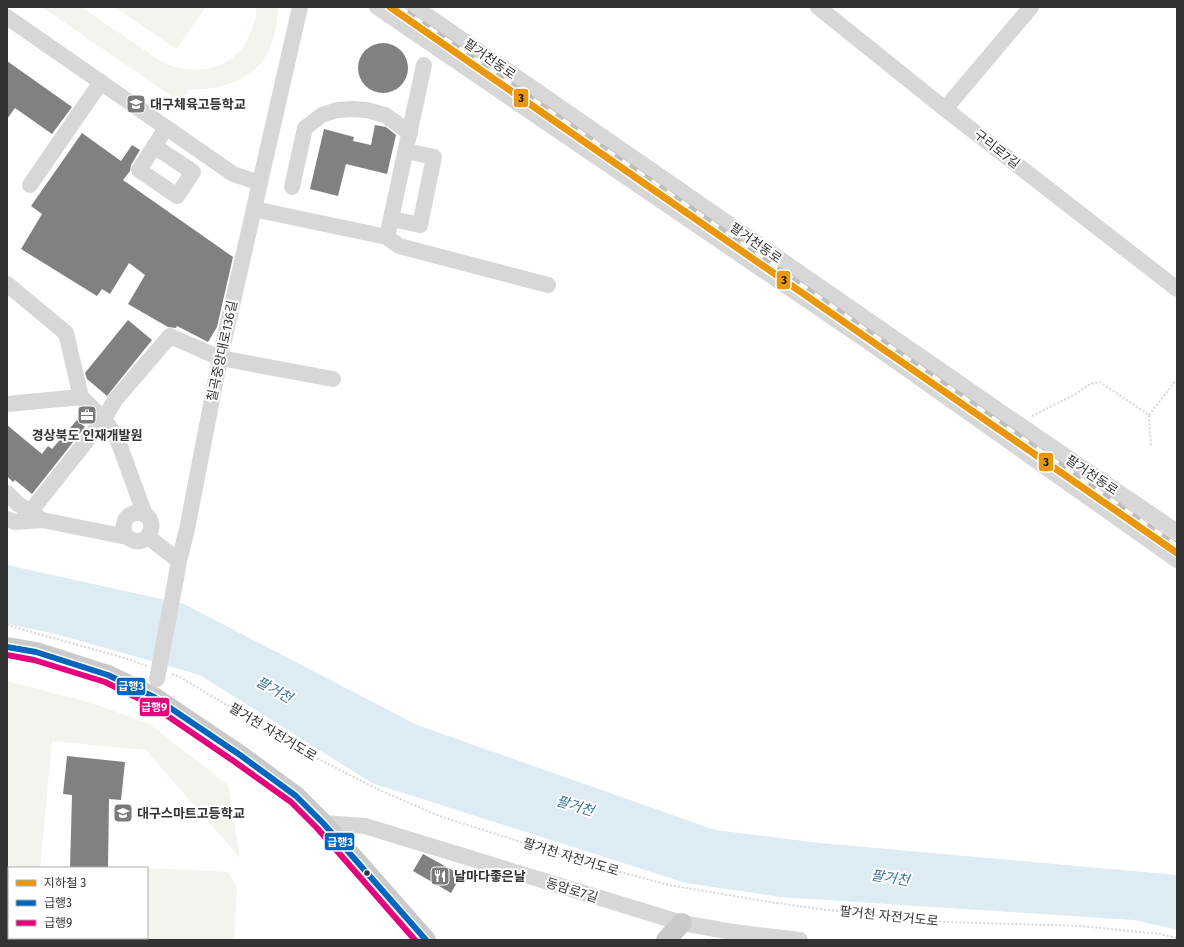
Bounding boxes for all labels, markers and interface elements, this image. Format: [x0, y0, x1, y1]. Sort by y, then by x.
street label: 팔거천동로 [461, 36, 519, 82]
line badge: 3 [513, 88, 529, 108]
text: 3 [517, 92, 524, 105]
school or university icon: 대구체육고등학교 [125, 93, 147, 115]
place label: 대구체육고등학교 [150, 97, 246, 112]
street label: 구리로7길 [971, 127, 1023, 171]
street label: 팔거천동로 [727, 220, 785, 266]
line badge: 3 [776, 270, 791, 290]
text: 3 [780, 274, 787, 287]
street label: 칠곡중앙대로136길 [204, 299, 240, 403]
office icon: 경상북도 인재개발원 [76, 404, 98, 426]
place label: 경상북도 인재개발원 [32, 428, 142, 443]
line badge: 3 [1038, 452, 1054, 472]
street label: 팔거천동로 [1063, 452, 1121, 498]
text: 3 [1042, 456, 1049, 469]
water label: 팔거천 [253, 673, 296, 707]
line badge: 급행3 [116, 677, 146, 696]
text: 급행3 [118, 680, 144, 693]
line badge: 급행9 [139, 697, 170, 717]
street label: 팔거천 자전거도로 [227, 700, 319, 764]
text: 급행9 [141, 701, 167, 714]
water label: 팔거천 [554, 792, 597, 820]
school or university icon: 대구스마트고등학교 [112, 802, 134, 824]
place label: 대구스마트고등학교 [137, 806, 245, 821]
line badge: 급행3 [324, 832, 355, 851]
street label: 팔거천 자전거도로 [521, 835, 621, 879]
text: 급행3 [327, 836, 353, 849]
restaurant icon: 날마다좋은날 [429, 865, 451, 887]
legend [8, 867, 148, 939]
water label: 팔거천 [870, 867, 912, 890]
unlabelled marker [362, 868, 372, 878]
place label: 날마다좋은날 [454, 869, 526, 884]
street label: 동암로7길 [544, 875, 600, 905]
text: 지하철 3 [44, 876, 86, 890]
text: 급행3 [44, 896, 72, 910]
street label: 팔거천 자전거도로 [839, 903, 939, 929]
text: 급행9 [44, 916, 72, 930]

